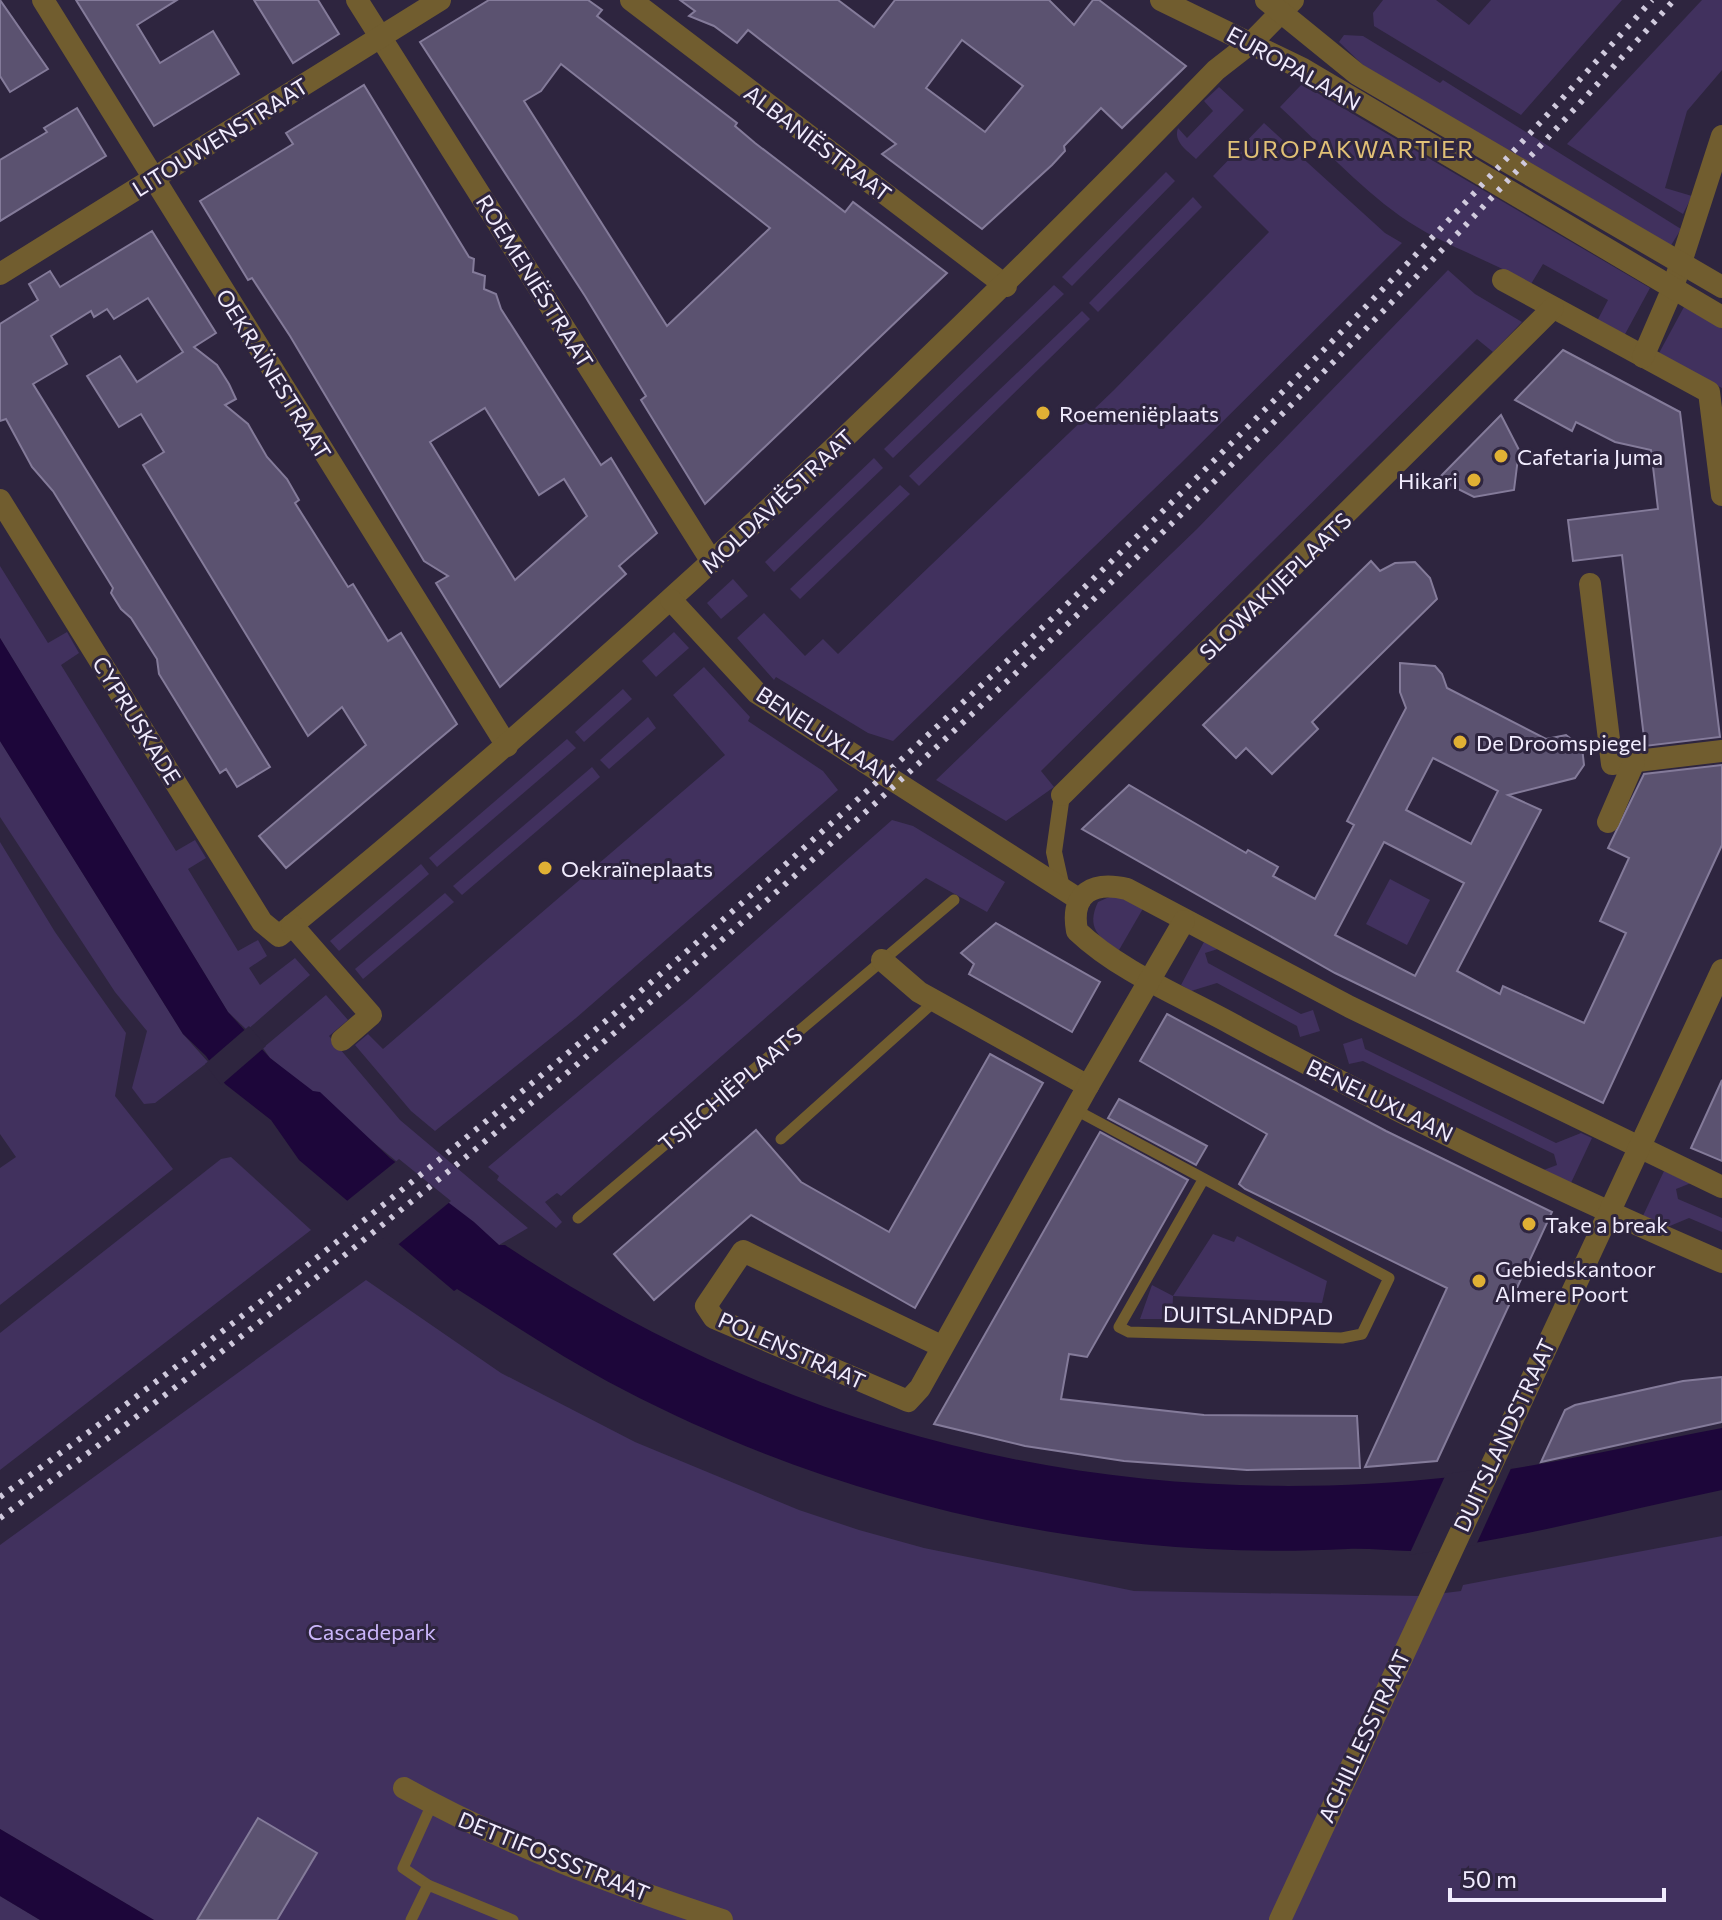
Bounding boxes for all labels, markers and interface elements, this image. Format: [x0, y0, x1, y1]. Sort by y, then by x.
street label: EUROPALAAN [1222, 20, 1366, 116]
street label: LITOUWENSTRAAT [127, 72, 313, 202]
street label: ALBANIËSTRAAT [739, 79, 897, 207]
district label: EUROPAKWARTIER [1227, 134, 1475, 163]
street label: ROEMENIËSTRAAT [471, 189, 599, 373]
street label: OEKRAÏNESTRAAT [211, 284, 337, 464]
place label: Roemeniëplaats [1059, 400, 1219, 427]
marker: Roemeniëplaats [1034, 404, 1052, 422]
street label: MOLDAVIËSTRAAT [695, 423, 859, 579]
place label: Cafetaria Juma [1517, 443, 1663, 470]
marker: Cafetaria Juma [1492, 447, 1510, 465]
place label: Hikari [1398, 467, 1458, 494]
marker: Hikari [1465, 471, 1483, 489]
street label: SLOWAKIJEPLAATS [1193, 506, 1357, 665]
street label: CYPRUSKADE [87, 651, 187, 789]
street label: BENELUXLAAN [752, 680, 900, 790]
place label: De Droomspiegel [1476, 729, 1647, 756]
marker: De Droomspiegel [1451, 733, 1469, 751]
place label: Oekraïneplaats [561, 855, 713, 882]
marker: Oekraïneplaats [536, 859, 554, 877]
street label: TSJECHIËPLAATS [653, 1021, 807, 1157]
street label: BENELUXLAAN [1302, 1053, 1458, 1147]
place label: Take a break [1545, 1211, 1668, 1238]
marker: Take a break [1520, 1215, 1538, 1233]
place label: Gebiedskantoor Almere Poort [1495, 1255, 1656, 1307]
marker: Gebiedskantoor Almere Poort [1470, 1272, 1488, 1290]
street label: DUITSLANDPAD [1163, 1300, 1333, 1330]
street label: POLENSTRAAT [714, 1306, 870, 1394]
street label: DUITSLANDSTRAAT [1447, 1334, 1561, 1536]
park label: Cascadepark [308, 1618, 436, 1645]
street label: ACHILLESSTRAAT [1312, 1645, 1416, 1827]
street label: DETTIFOSSSTRAAT [454, 1805, 654, 1907]
scale bar [1450, 1852, 1664, 1902]
text: 50 m [1462, 1864, 1517, 1893]

